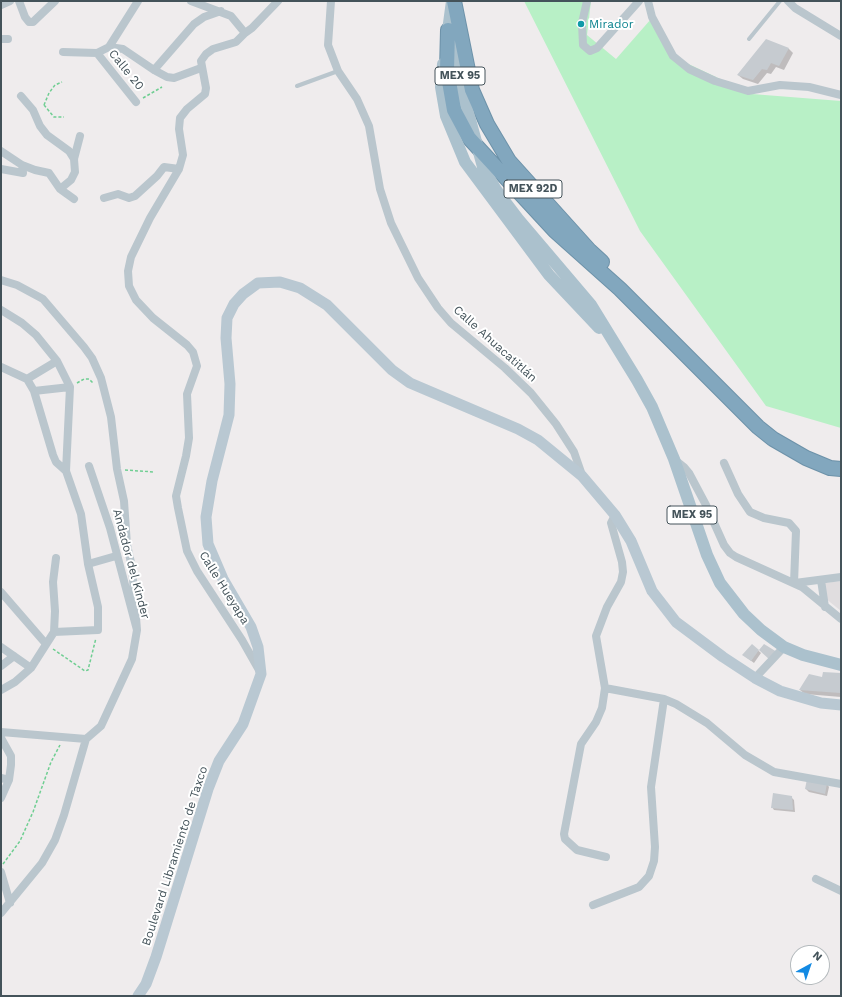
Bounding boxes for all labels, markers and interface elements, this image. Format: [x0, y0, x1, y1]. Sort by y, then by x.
place label: Mirador [589, 17, 634, 31]
marker: Mirador [576, 19, 586, 29]
street label: Calle 20 [105, 47, 147, 93]
road number: MEX 95 [435, 67, 485, 85]
road number: MEX 92D [504, 180, 562, 198]
street label: Calle Ahuacatitlán [450, 303, 540, 385]
road number: MEX 95 [667, 506, 717, 524]
street label: Andador del Kinder [109, 507, 153, 621]
street label: Calle Hueyapa [196, 549, 252, 627]
street label: Boulevard Libramiento de Taxco [139, 764, 211, 948]
north arrow [790, 945, 830, 985]
text: N [810, 949, 825, 964]

